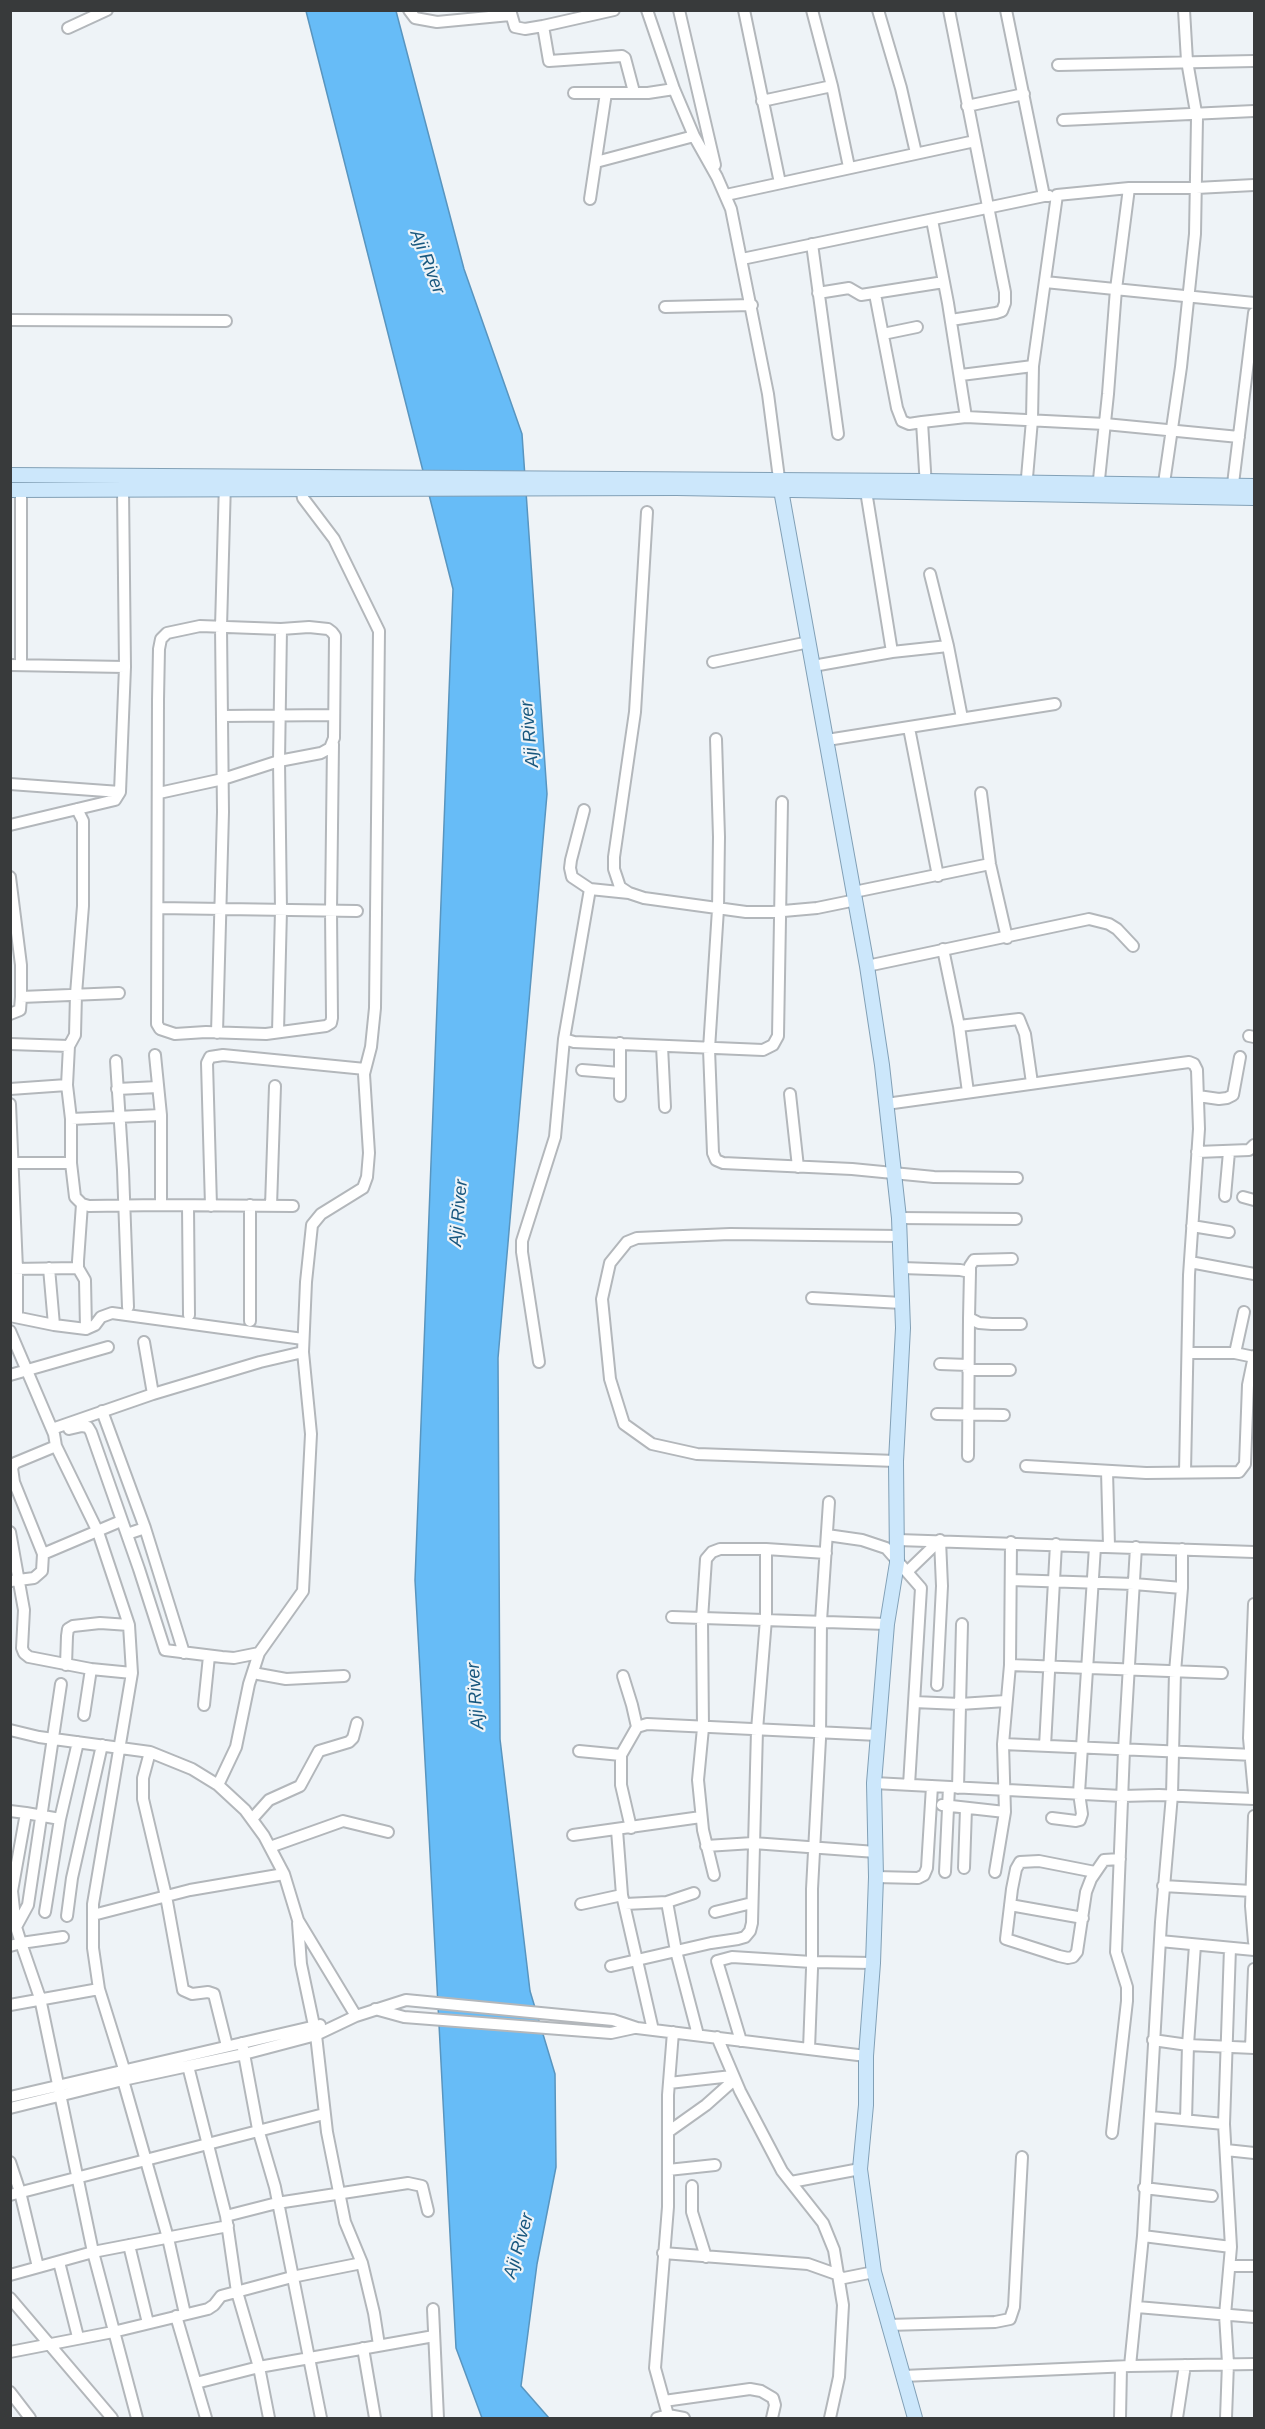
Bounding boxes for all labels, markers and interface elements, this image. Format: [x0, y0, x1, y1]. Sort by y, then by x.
water label: Aji River [405, 227, 449, 297]
water label: Aji River [516, 700, 544, 768]
water label: Aji River [445, 1179, 473, 1247]
water label: Aji River [463, 1662, 489, 1730]
water label: Aji River [499, 2211, 539, 2281]

